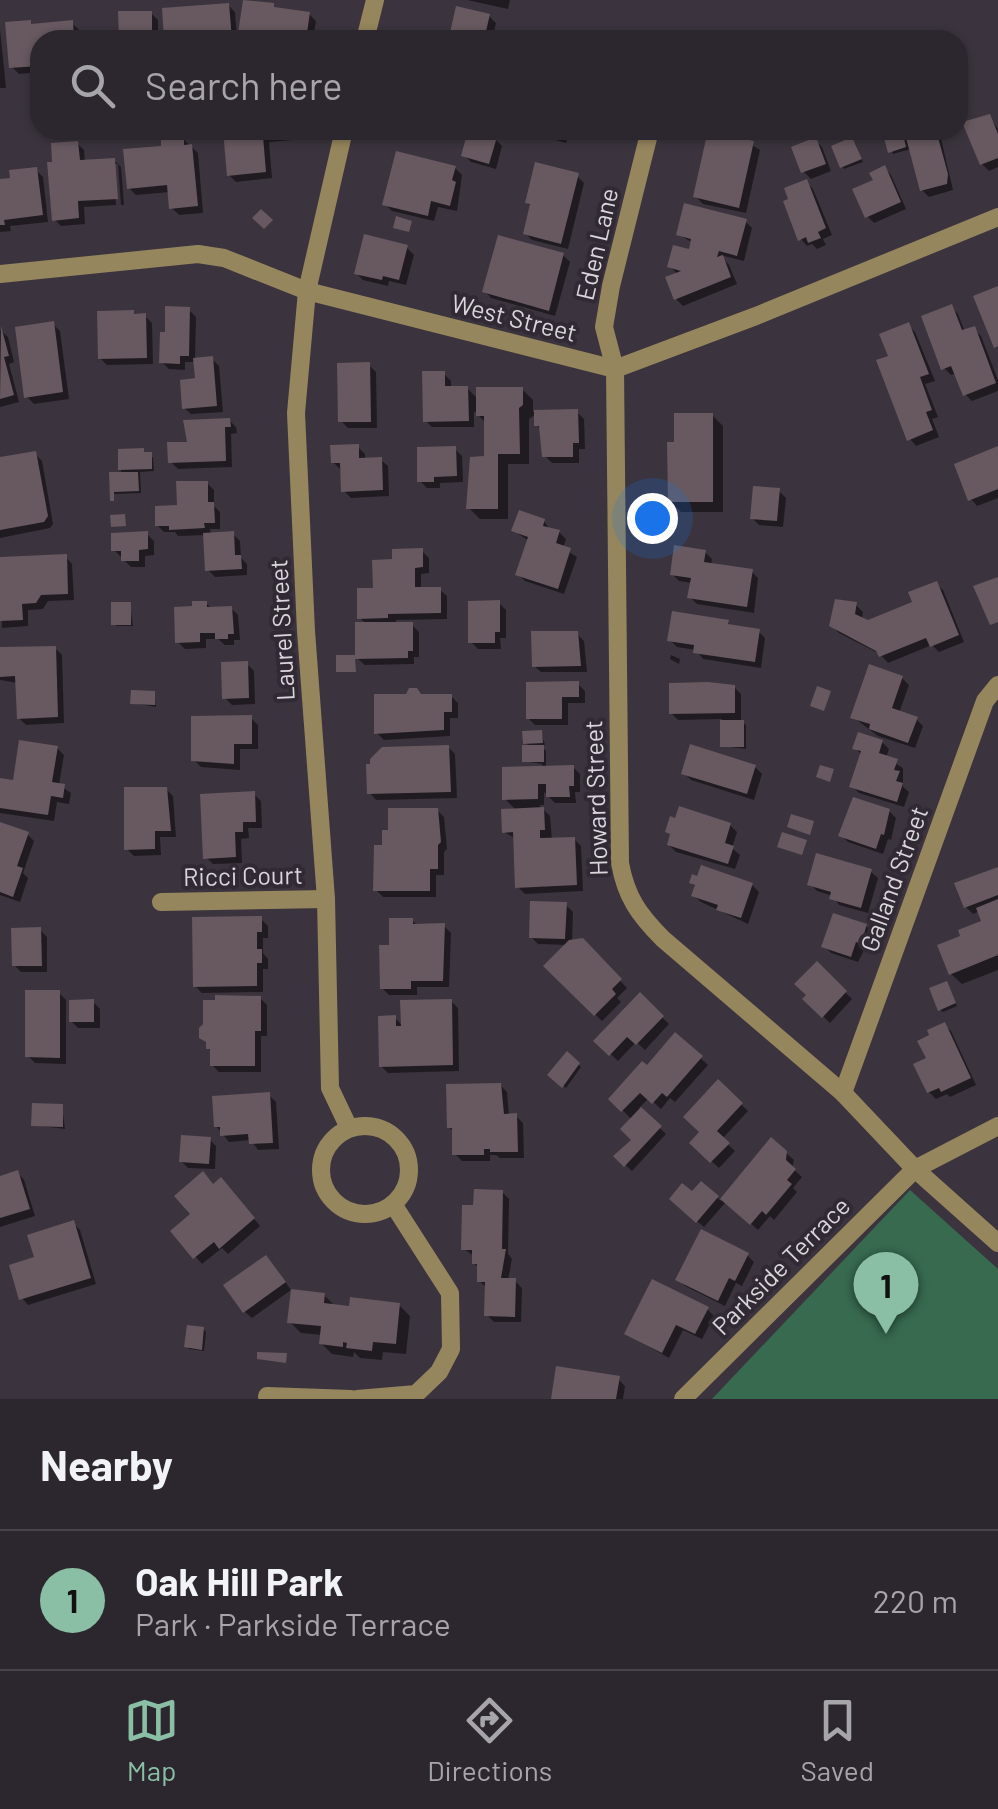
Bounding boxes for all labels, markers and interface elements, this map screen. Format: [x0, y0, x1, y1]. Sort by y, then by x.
search box [30, 30, 968, 140]
icon: search [65, 58, 120, 113]
text: Search here [145, 62, 343, 108]
street label: Eden Lane [569, 185, 623, 303]
street label: West Street [448, 287, 580, 347]
your location [627, 493, 678, 544]
street label: Laurel Street [262, 559, 300, 702]
street label: Howard Street [577, 720, 613, 876]
street label: Galland Street [853, 802, 933, 955]
street label: Ricci Court [183, 859, 303, 891]
street label: Parkside Terrace [705, 1190, 855, 1340]
pin: 1 [854, 1252, 918, 1334]
text: Nearby [40, 1439, 173, 1489]
text: Oak Hill Park [135, 1558, 343, 1604]
text: 1 [67, 1581, 78, 1619]
text: 220 m [873, 1581, 958, 1619]
text: Park · Parkside Terrace [135, 1604, 451, 1642]
tab: Map [124, 1693, 179, 1787]
tab: Directions [427, 1693, 552, 1787]
tab: Saved [800, 1693, 874, 1787]

